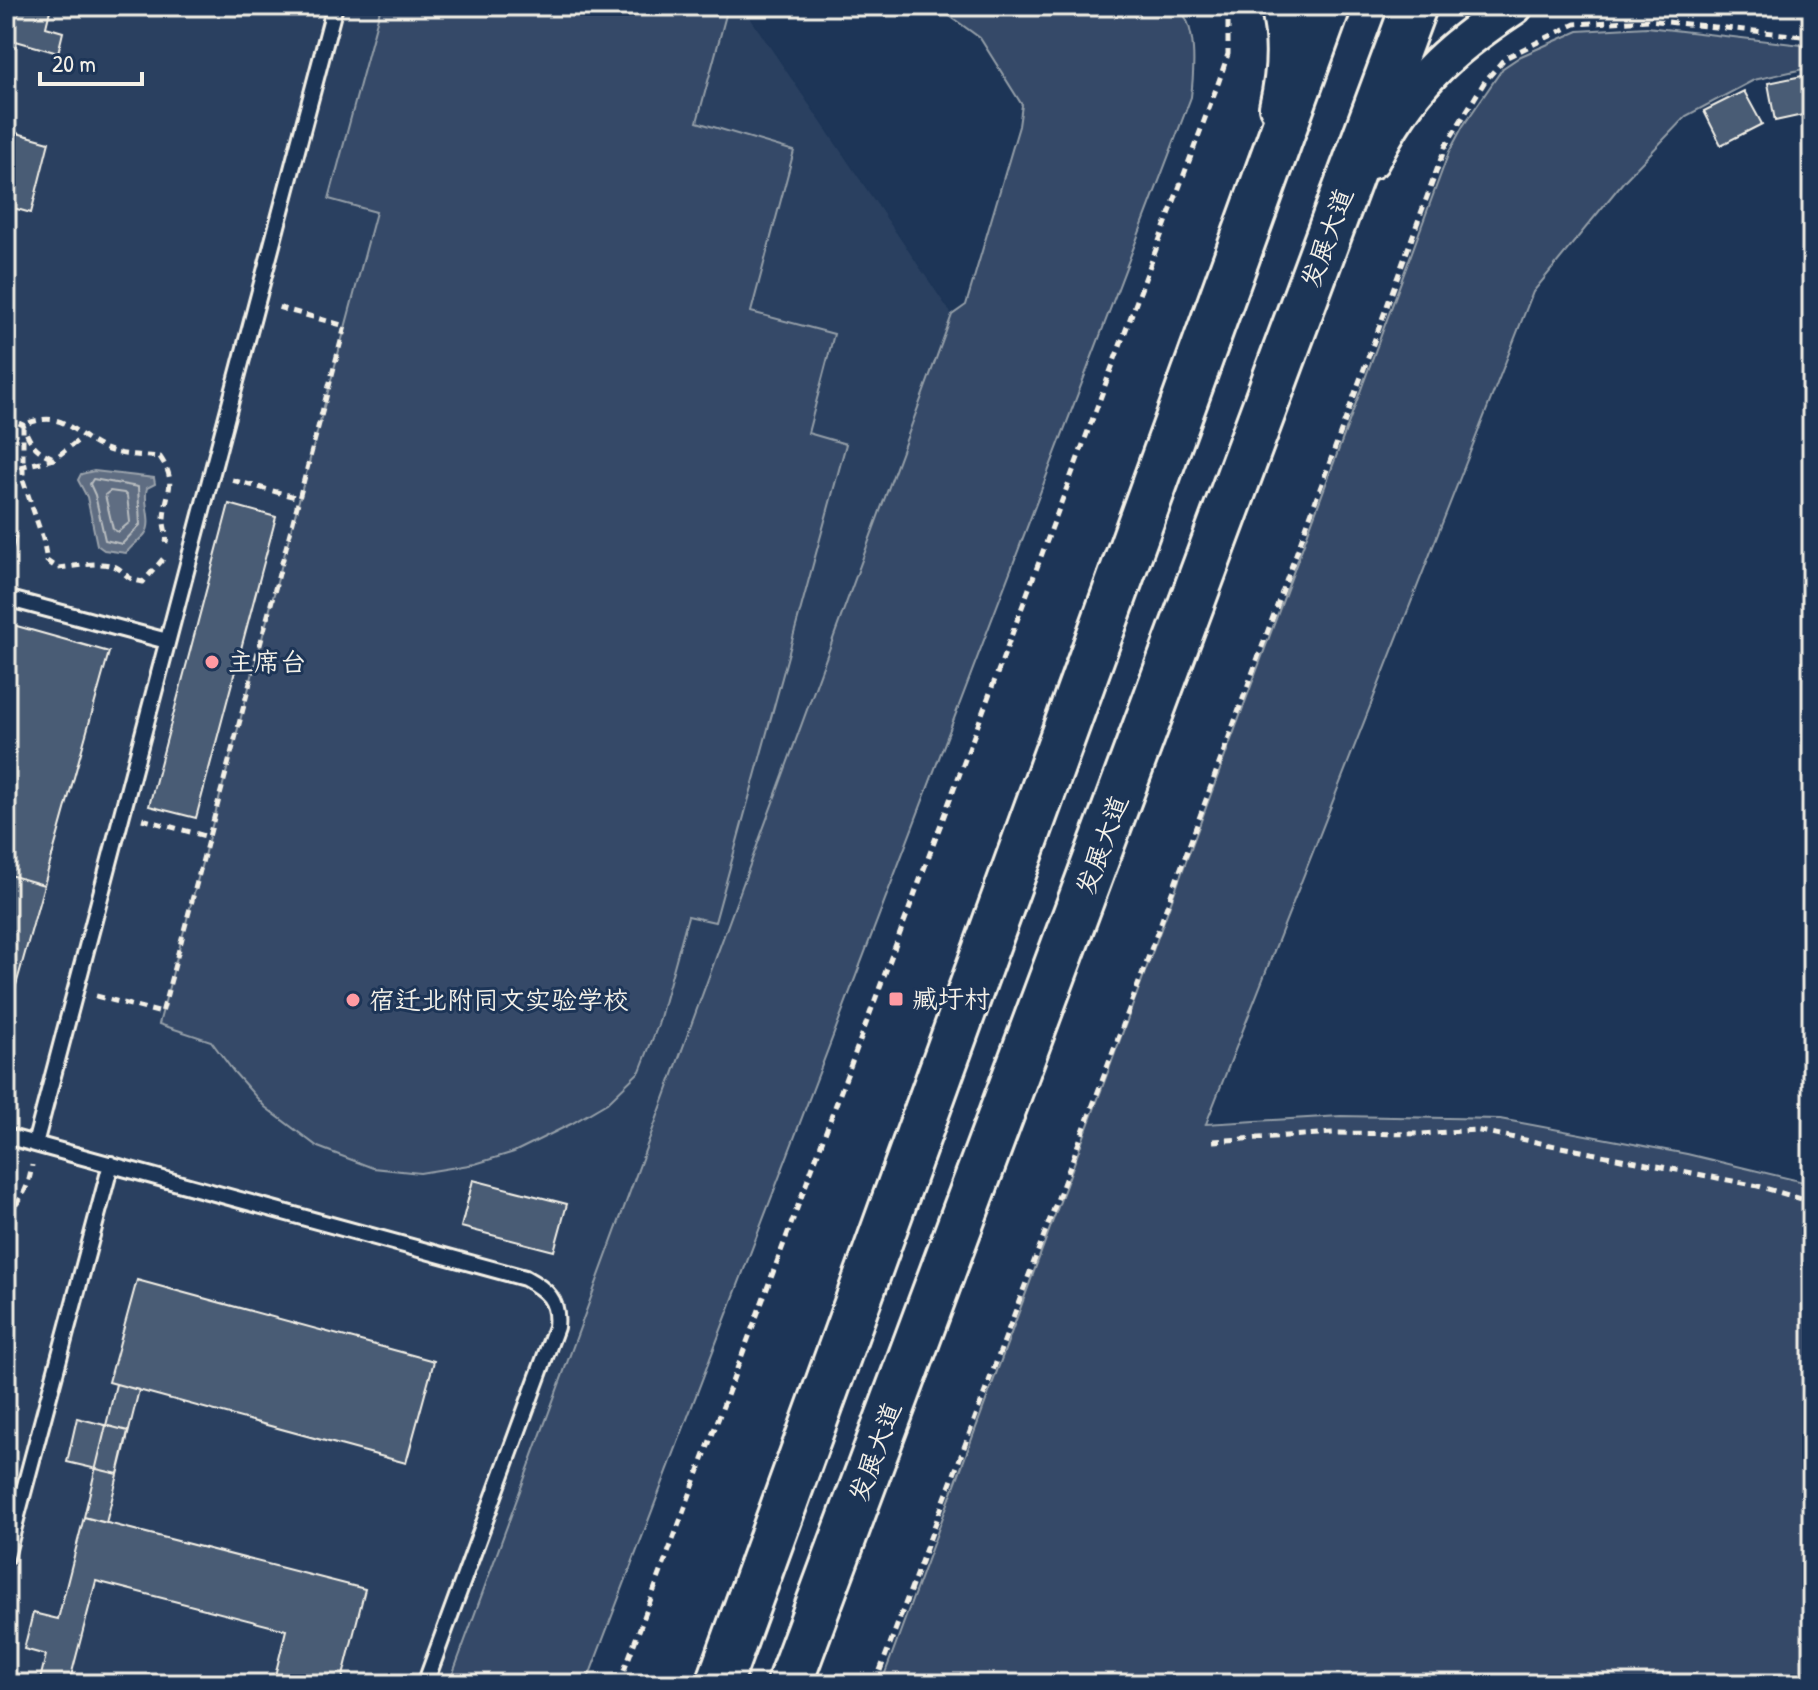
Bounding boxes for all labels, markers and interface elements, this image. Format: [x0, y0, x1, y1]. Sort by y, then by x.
scale bar [40, 36, 142, 86]
text: 20 m [52, 47, 96, 79]
street label: 发展大道 [1292, 183, 1361, 293]
place label: 主席台 [228, 644, 306, 679]
marker: 主席台 [203, 653, 221, 671]
street label: 发展大道 [1067, 790, 1136, 900]
place label: 臧圩村 [912, 981, 990, 1016]
place label: 宿迁北附同文实验学校 [369, 982, 629, 1017]
marker: 臧圩村 [887, 990, 905, 1008]
marker: 宿迁北附同文实验学校 [344, 991, 362, 1009]
street label: 发展大道 [840, 1397, 909, 1507]

